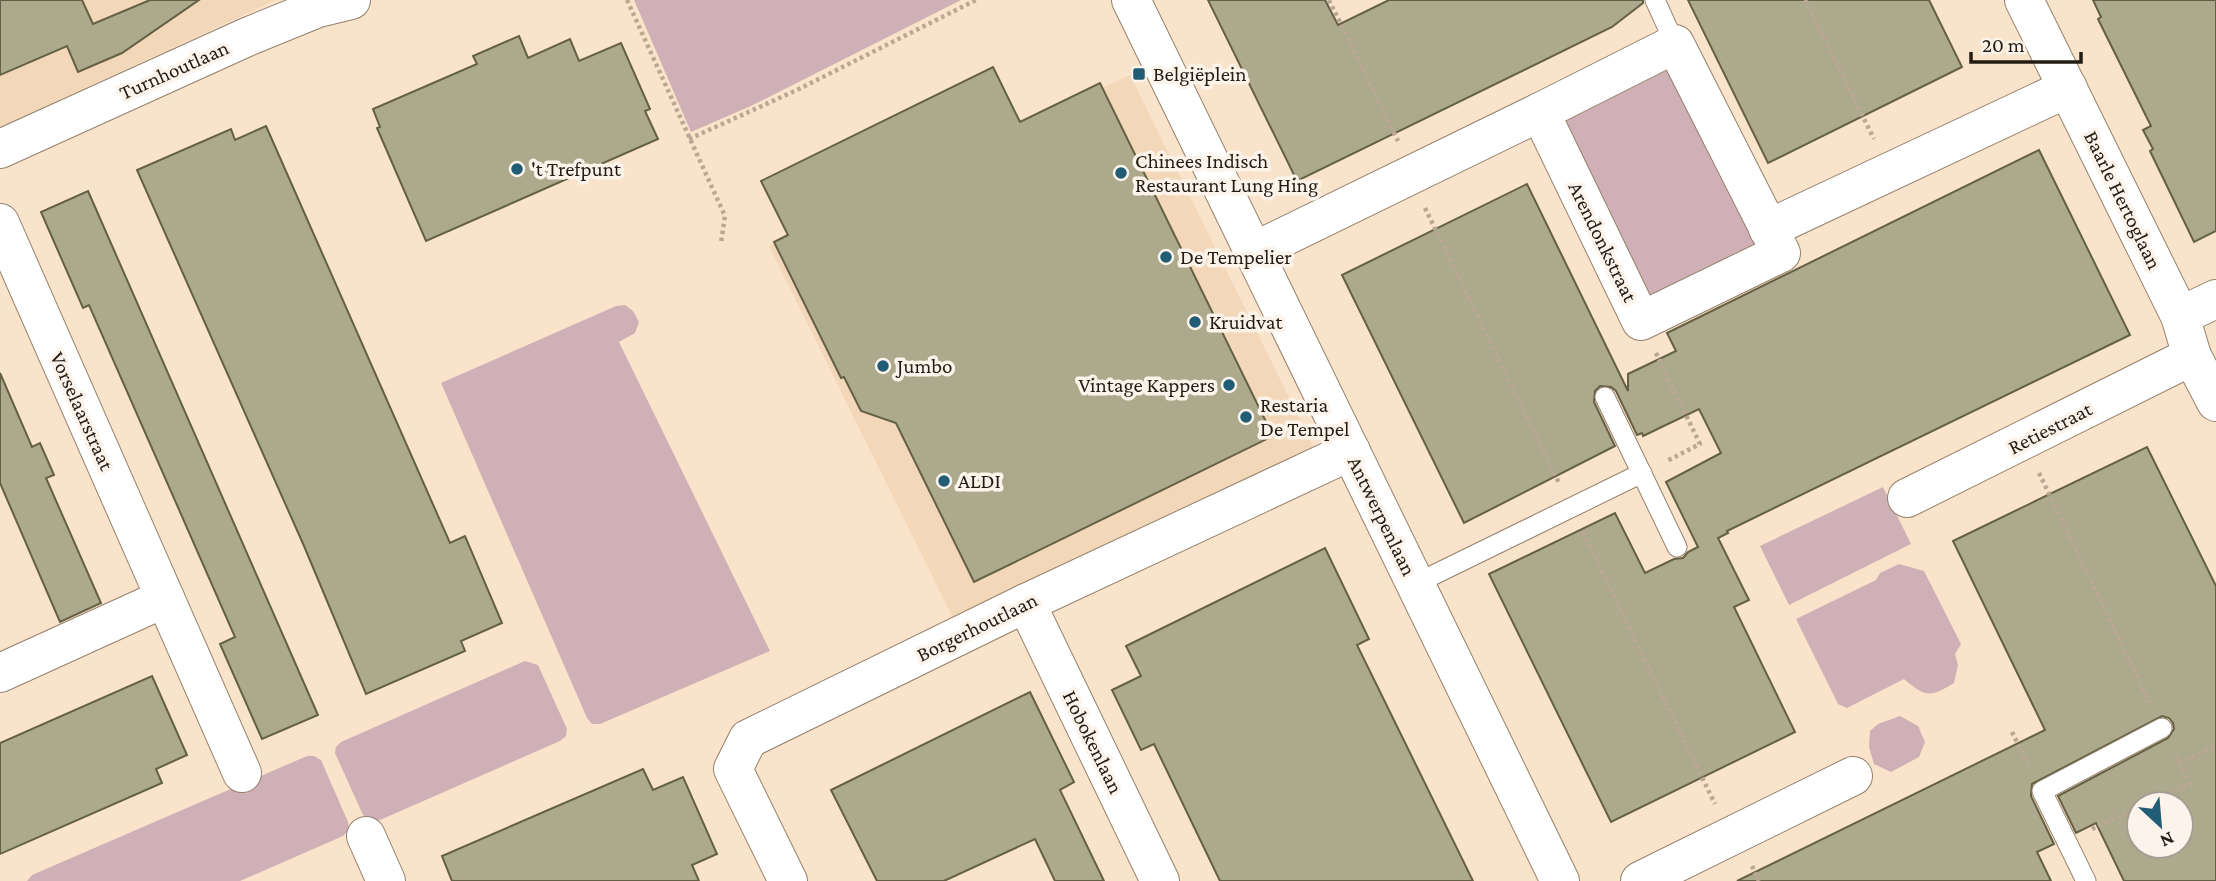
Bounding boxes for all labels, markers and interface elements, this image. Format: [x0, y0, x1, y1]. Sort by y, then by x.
scale bar [1971, 21, 2081, 65]
text: 20 m [1982, 33, 2025, 57]
street label: Turnhoutlaan [116, 35, 232, 105]
place label: Belgiëplein [1153, 62, 1247, 86]
marker: Belgiëplein [1131, 66, 1147, 82]
street label: Baarle Hertoglaan [2079, 127, 2167, 273]
place label: Chinees Indisch Restaurant Lung Hing [1135, 149, 1318, 197]
place label: 't Trefpunt [531, 157, 622, 181]
marker: 't Trefpunt [509, 161, 525, 177]
marker: Chinees Indisch Restaurant Lung Hing [1113, 165, 1129, 181]
street label: Arendonkstraat [1564, 178, 1643, 307]
place label: De Tempelier [1180, 245, 1292, 269]
marker: De Tempelier [1158, 249, 1174, 265]
place label: Kruidvat [1209, 310, 1283, 334]
marker: Kruidvat [1187, 314, 1203, 330]
street label: Vorselaarstraat [45, 348, 119, 475]
place label: Jumbo [895, 354, 953, 378]
marker: Jumbo [875, 358, 891, 374]
place label: Vintage Kappers [1078, 373, 1215, 397]
marker: Vintage Kappers [1221, 377, 1237, 393]
place label: Restaria De Tempel [1260, 393, 1350, 441]
street label: Retiestraat [2004, 396, 2097, 459]
marker: Restaria De Tempel [1238, 409, 1254, 425]
street label: Antwerpenlaan [1343, 452, 1421, 580]
place label: ALDI [958, 469, 1001, 493]
marker: ALDI [936, 473, 952, 489]
street label: Borgerhoutlaan [913, 587, 1041, 667]
street label: Hobokenlaan [1058, 686, 1128, 798]
north arrow [2125, 790, 2195, 860]
text: N [2157, 828, 2178, 852]

